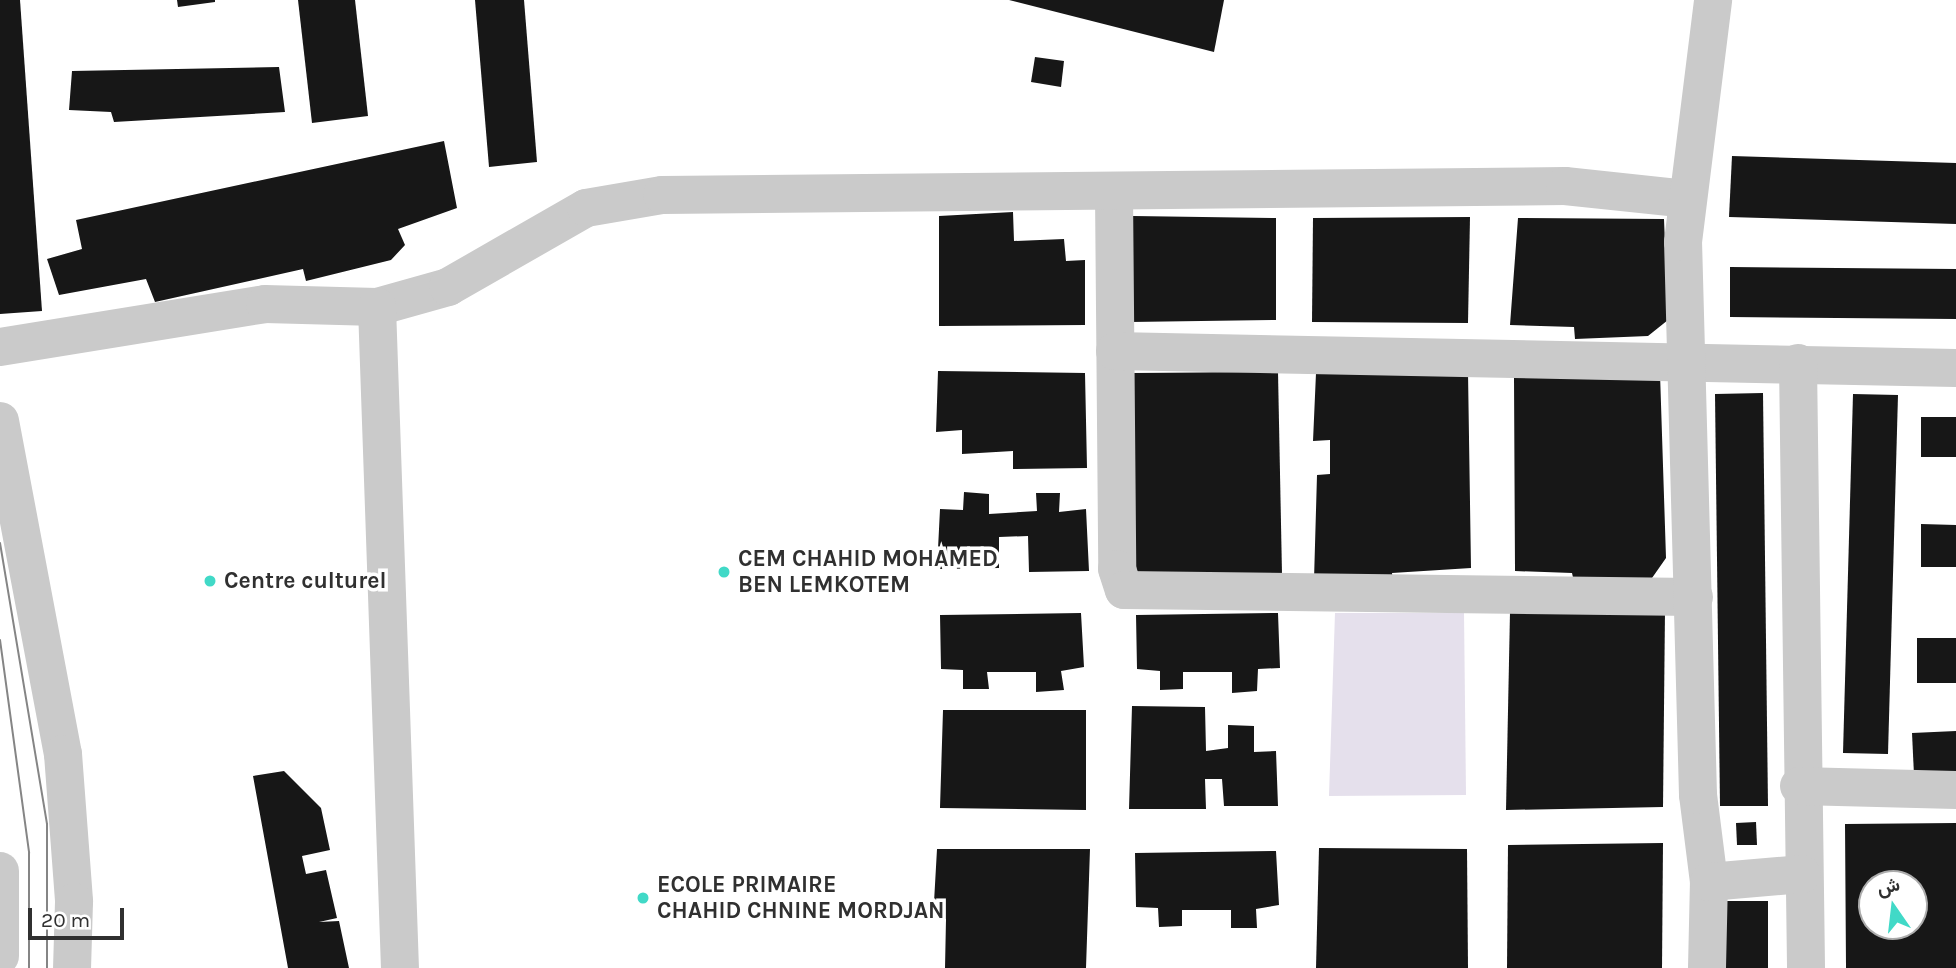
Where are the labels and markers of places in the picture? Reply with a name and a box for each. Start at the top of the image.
place label: CEM CHAHID MOHAMED BEN LEMKOTEM [738,545,998,599]
marker: CEM CHAHID MOHAMED BEN LEMKOTEM [716,564,732,580]
place label: Centre culturel [224,567,387,595]
marker: Centre culturel [202,573,218,589]
place label: ECOLE PRIMAIRE CHAHID CHNINE MORDJAN [657,871,945,925]
marker: ECOLE PRIMAIRE CHAHID CHNINE MORDJAN [635,890,651,906]

